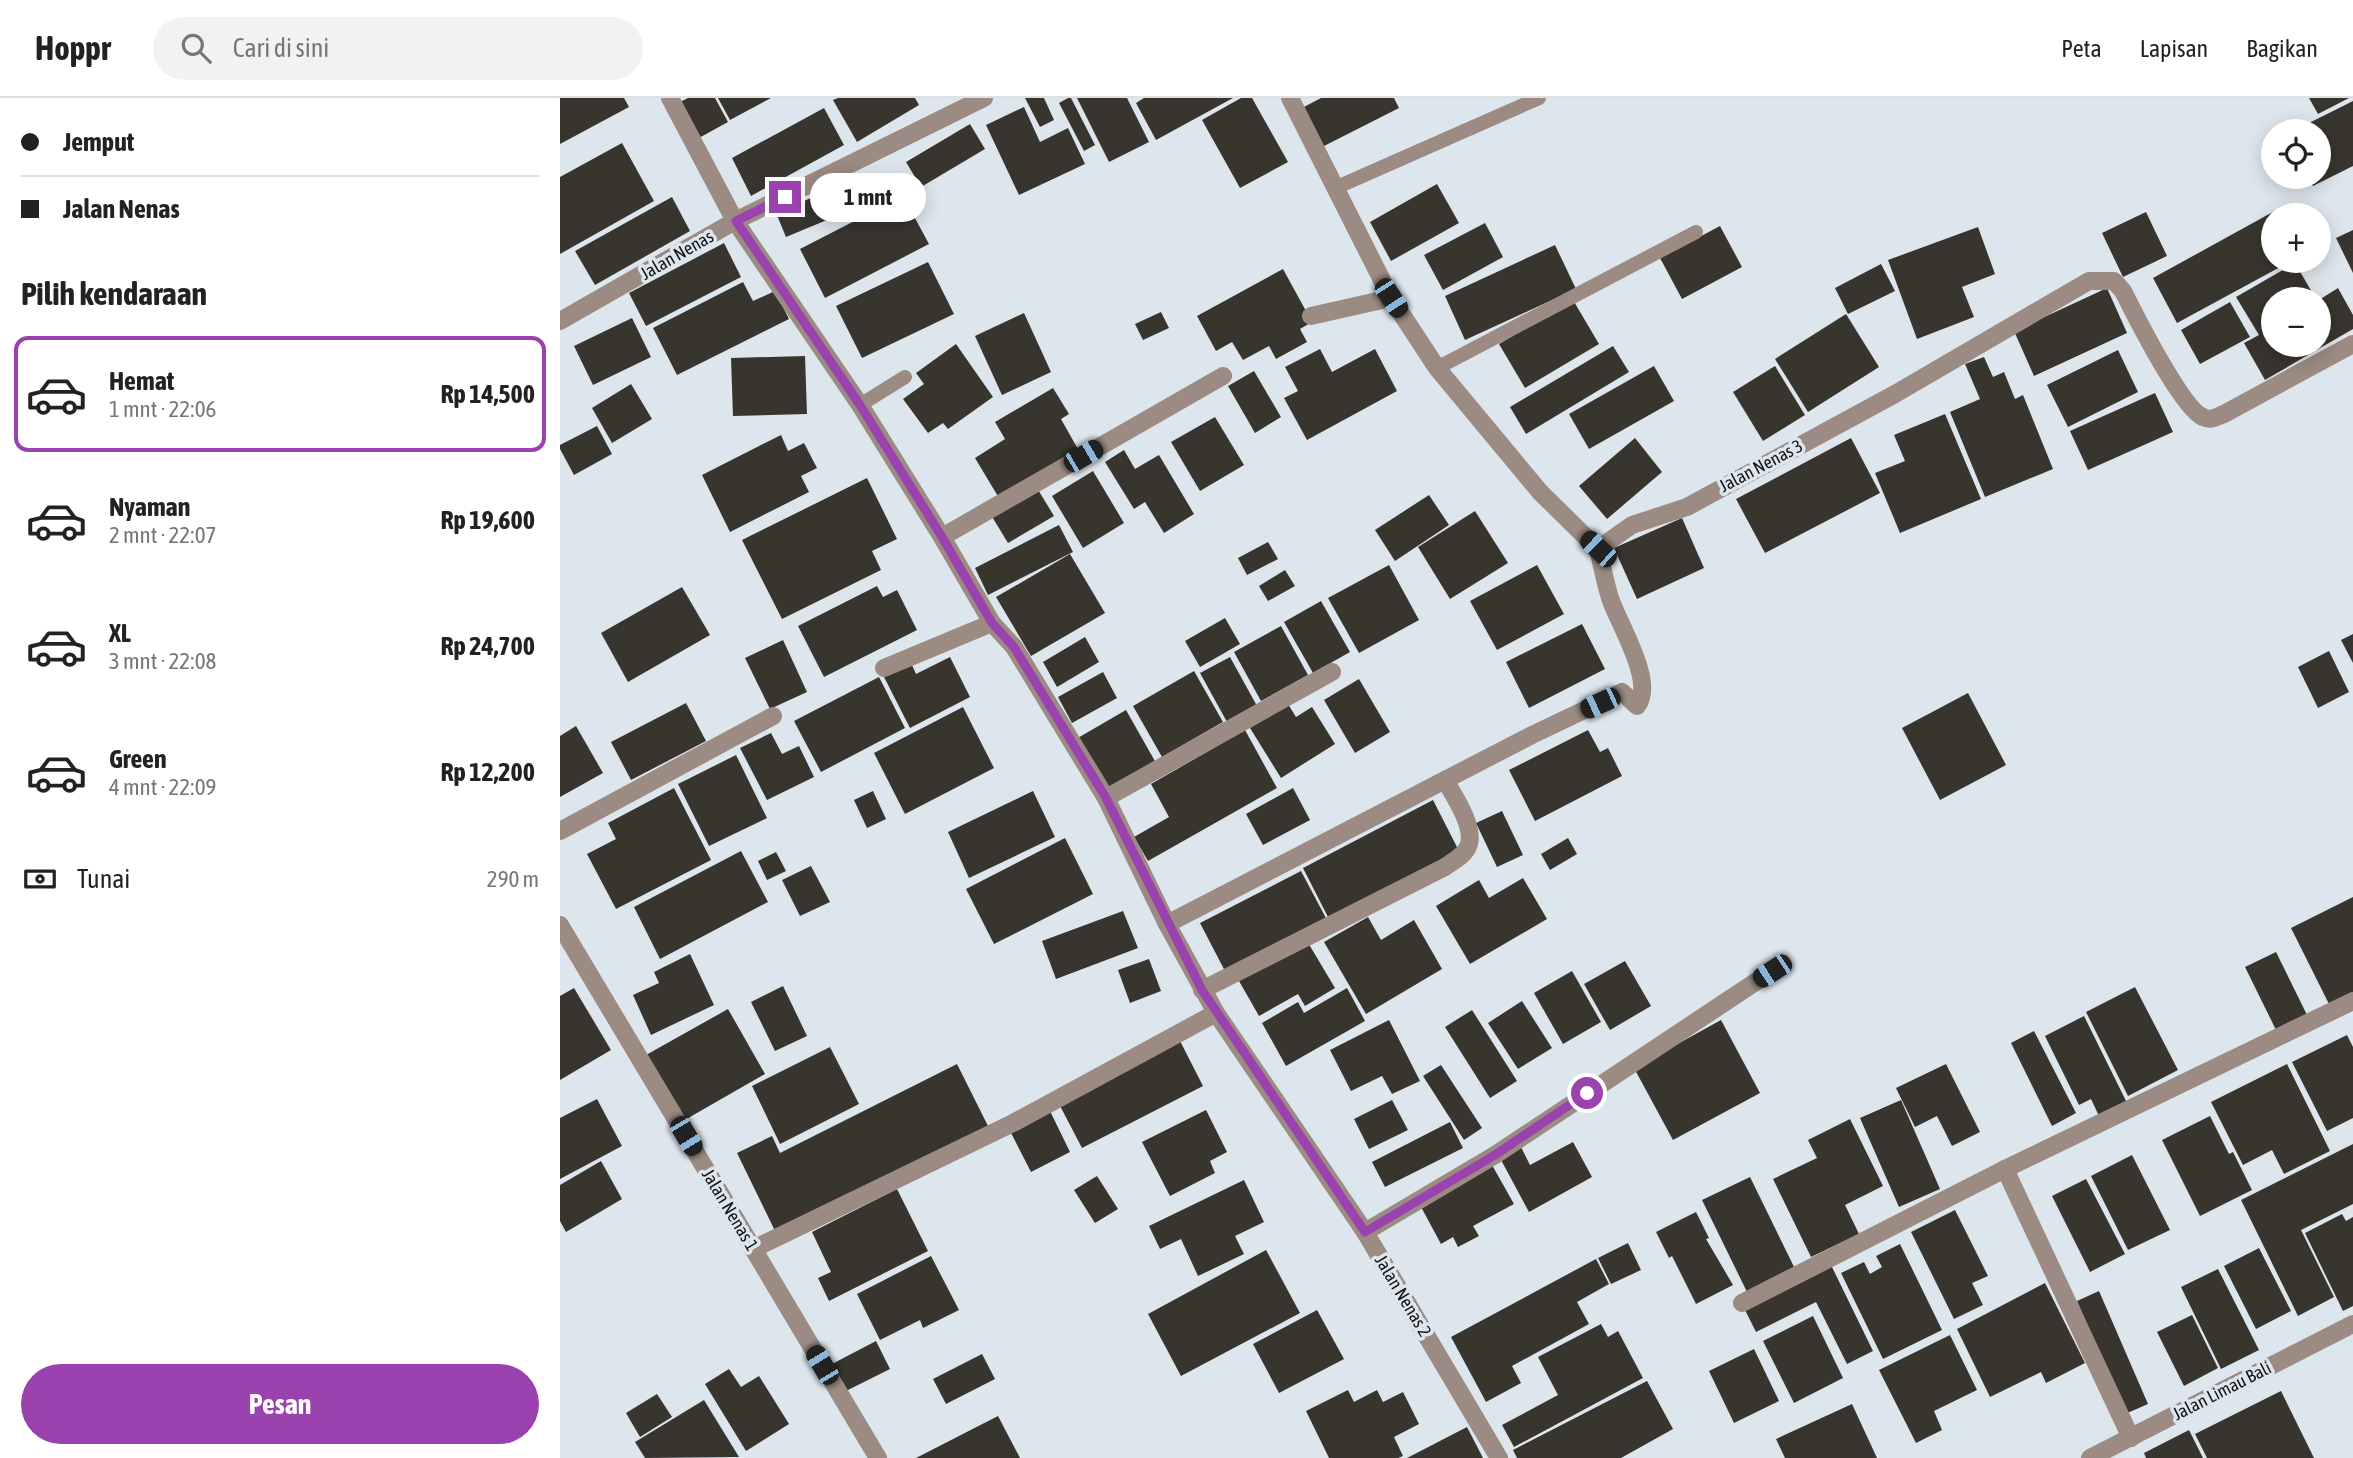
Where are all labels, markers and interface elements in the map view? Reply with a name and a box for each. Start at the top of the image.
search box [153,17,643,80]
text: Hoppr [35,29,111,67]
icon: search [177,29,215,67]
text: Cari di sini [233,33,329,63]
text: Peta [2061,35,2102,62]
text: Lapisan [2140,35,2208,62]
text: Bagikan [2246,35,2318,62]
map controls [2261,119,2331,357]
button: locate [2261,119,2331,189]
text: Jemput [63,127,134,157]
callout: 1 mnt [810,172,925,222]
route end [769,181,801,213]
text: 1 mnt [844,184,892,210]
text: Jalan Nenas [63,194,180,224]
button: + [2261,203,2331,273]
street label: Jalan Nenas [637,225,717,284]
text: Pilih kendaraan [21,275,207,312]
car [1371,275,1412,321]
button: − [2261,287,2331,357]
icon: car [25,363,88,426]
text: Hemat [109,366,174,396]
text: Rp 14,500 [440,379,535,409]
text: 1 mnt · 22:06 [109,396,216,422]
street label: Jalan Nenas 3 [1715,435,1806,496]
car [1060,436,1107,476]
icon: car [25,489,88,552]
text: Nyaman [109,492,190,522]
text: Rp 19,600 [440,505,535,535]
text: 2 mnt · 22:07 [109,522,216,548]
car [1576,527,1621,571]
icon: car [25,615,88,678]
text: XL [109,618,131,648]
text: Rp 24,700 [440,631,535,661]
text: 3 mnt · 22:08 [109,648,216,674]
car [1577,685,1624,721]
icon: car [25,741,88,804]
text: Green [109,744,167,774]
text: Rp 12,200 [440,757,535,787]
text: 4 mnt · 22:09 [109,774,216,800]
icon: cash [21,860,59,898]
text: Tunai [77,864,130,894]
text: 290 m [487,866,539,892]
car [1749,951,1796,991]
route start [1571,1077,1603,1109]
car [667,1113,706,1159]
street label: Jalan Nenas 1 [698,1165,763,1254]
street label: Jalan Nenas 2 [1371,1251,1436,1340]
car [803,1342,842,1388]
street label: Jalan Limau Bali [2169,1357,2275,1424]
button: Pesan [21,1364,539,1444]

